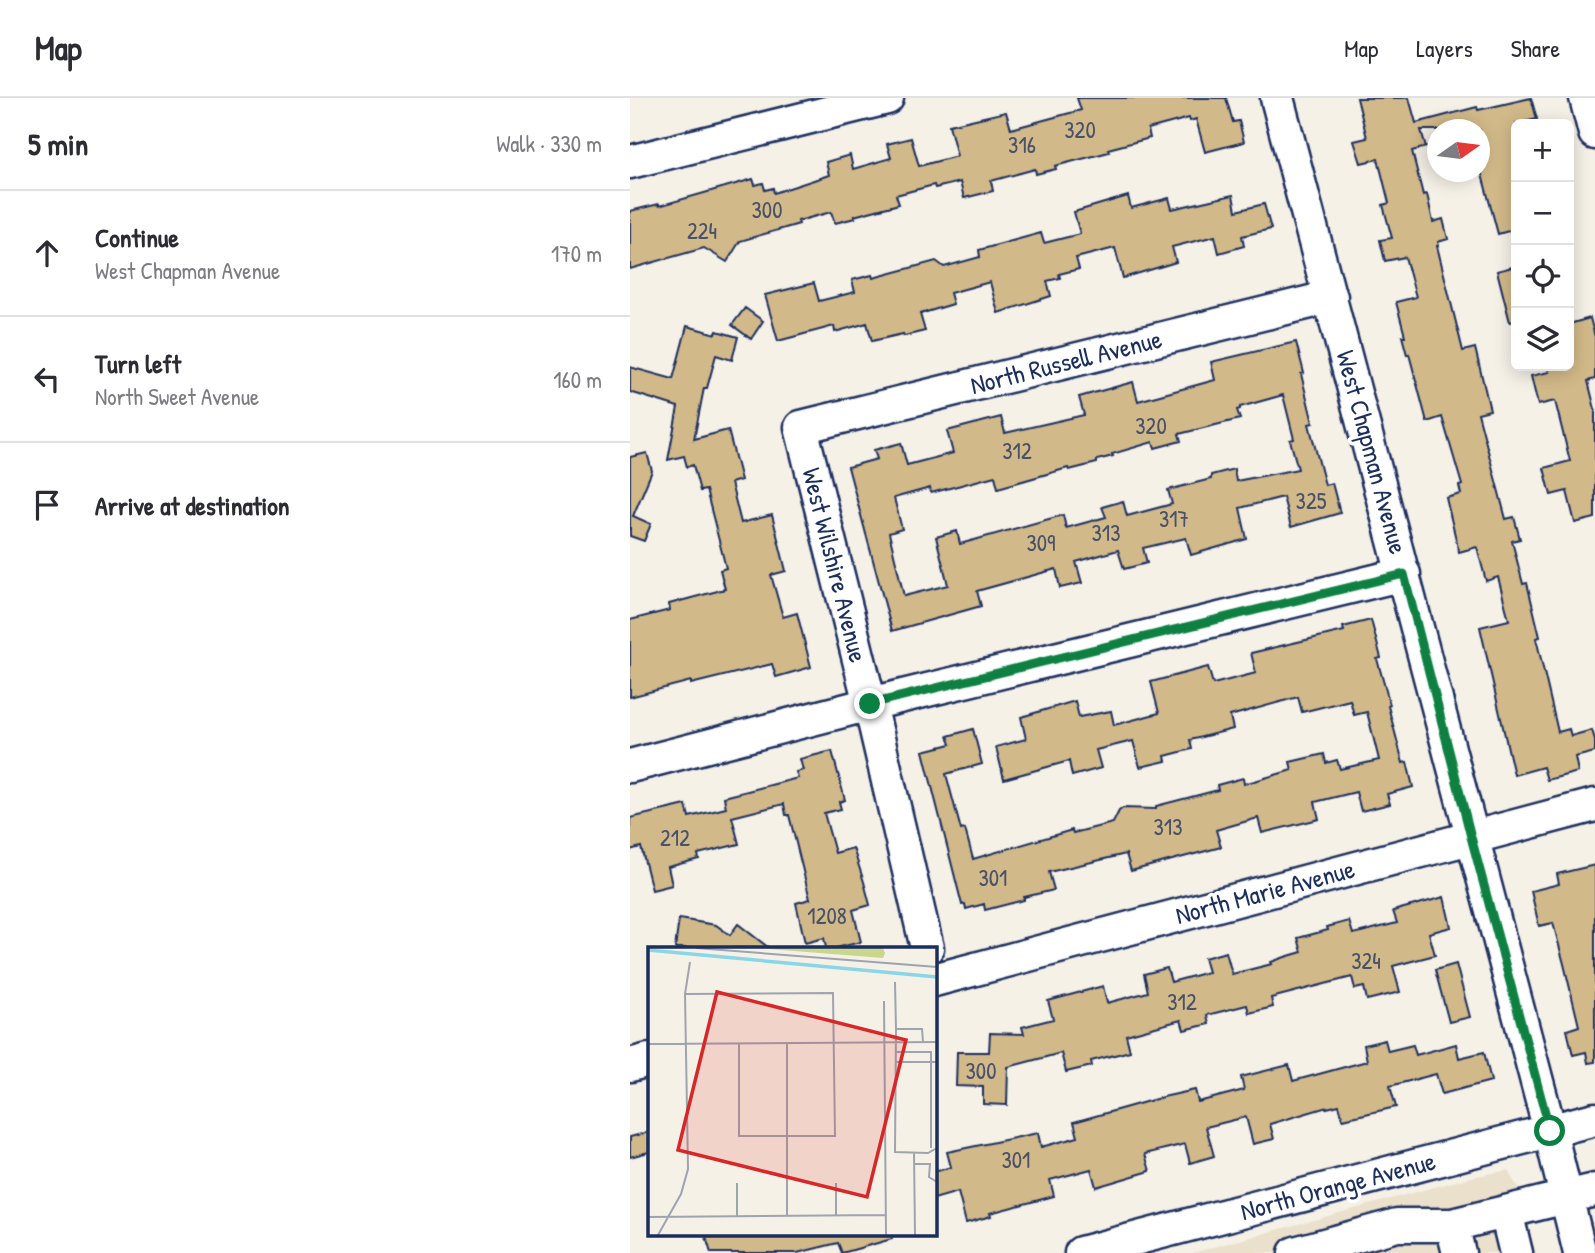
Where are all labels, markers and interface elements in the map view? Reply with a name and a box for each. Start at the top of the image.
text: Map [35,26,82,70]
text: Map [1344,32,1378,64]
text: Layers [1416,32,1473,64]
text: Share [1511,32,1560,64]
house number: 320 [1064,114,1096,145]
north arrow [1427,119,1490,182]
map controls [1511,119,1574,371]
button: + [1511,119,1574,182]
text: 5 min [28,124,88,164]
text: Walk · 330 m [496,128,602,159]
house number: 316 [1008,129,1036,160]
button: − [1511,182,1574,245]
house number: 300 [752,194,782,225]
house number: 224 [687,215,717,246]
text: Continue [95,220,179,255]
icon: ahead [28,234,66,272]
text: 170 m [551,238,602,269]
button: locate [1511,245,1574,308]
text: West Chapman Avenue [95,255,280,286]
button: layers [1511,308,1574,371]
street label: North Russell Avenue [967,321,1165,402]
text: Turn left [95,346,181,381]
street label: West Chapman Avenue [1328,346,1416,557]
icon: left [28,360,66,398]
text: 160 m [553,364,602,395]
text: North Sweet Avenue [95,381,259,412]
house number: 320 [1135,410,1167,441]
house number: 312 [1002,435,1032,466]
street label: West Wilshire Avenue [794,464,877,666]
house number: 325 [1296,485,1327,516]
icon: arrive [28,486,66,524]
text: Arrive at destination [95,488,290,523]
house number: 317 [1159,503,1189,534]
house number: 313 [1092,517,1120,548]
house number: 309 [1026,527,1056,558]
route end [854,688,885,719]
house number: 313 [1154,811,1182,842]
house number: 212 [660,822,690,853]
street label: North Marie Avenue [1172,851,1358,932]
house number: 301 [979,862,1007,893]
house number: 1208 [807,900,847,931]
house number: 324 [1351,945,1381,976]
inset map [648,947,936,1236]
house number: 312 [1167,986,1197,1017]
house number: 300 [966,1055,996,1086]
route start [1534,1115,1565,1146]
street label: North Orange Avenue [1237,1143,1439,1228]
house number: 301 [1002,1144,1030,1175]

